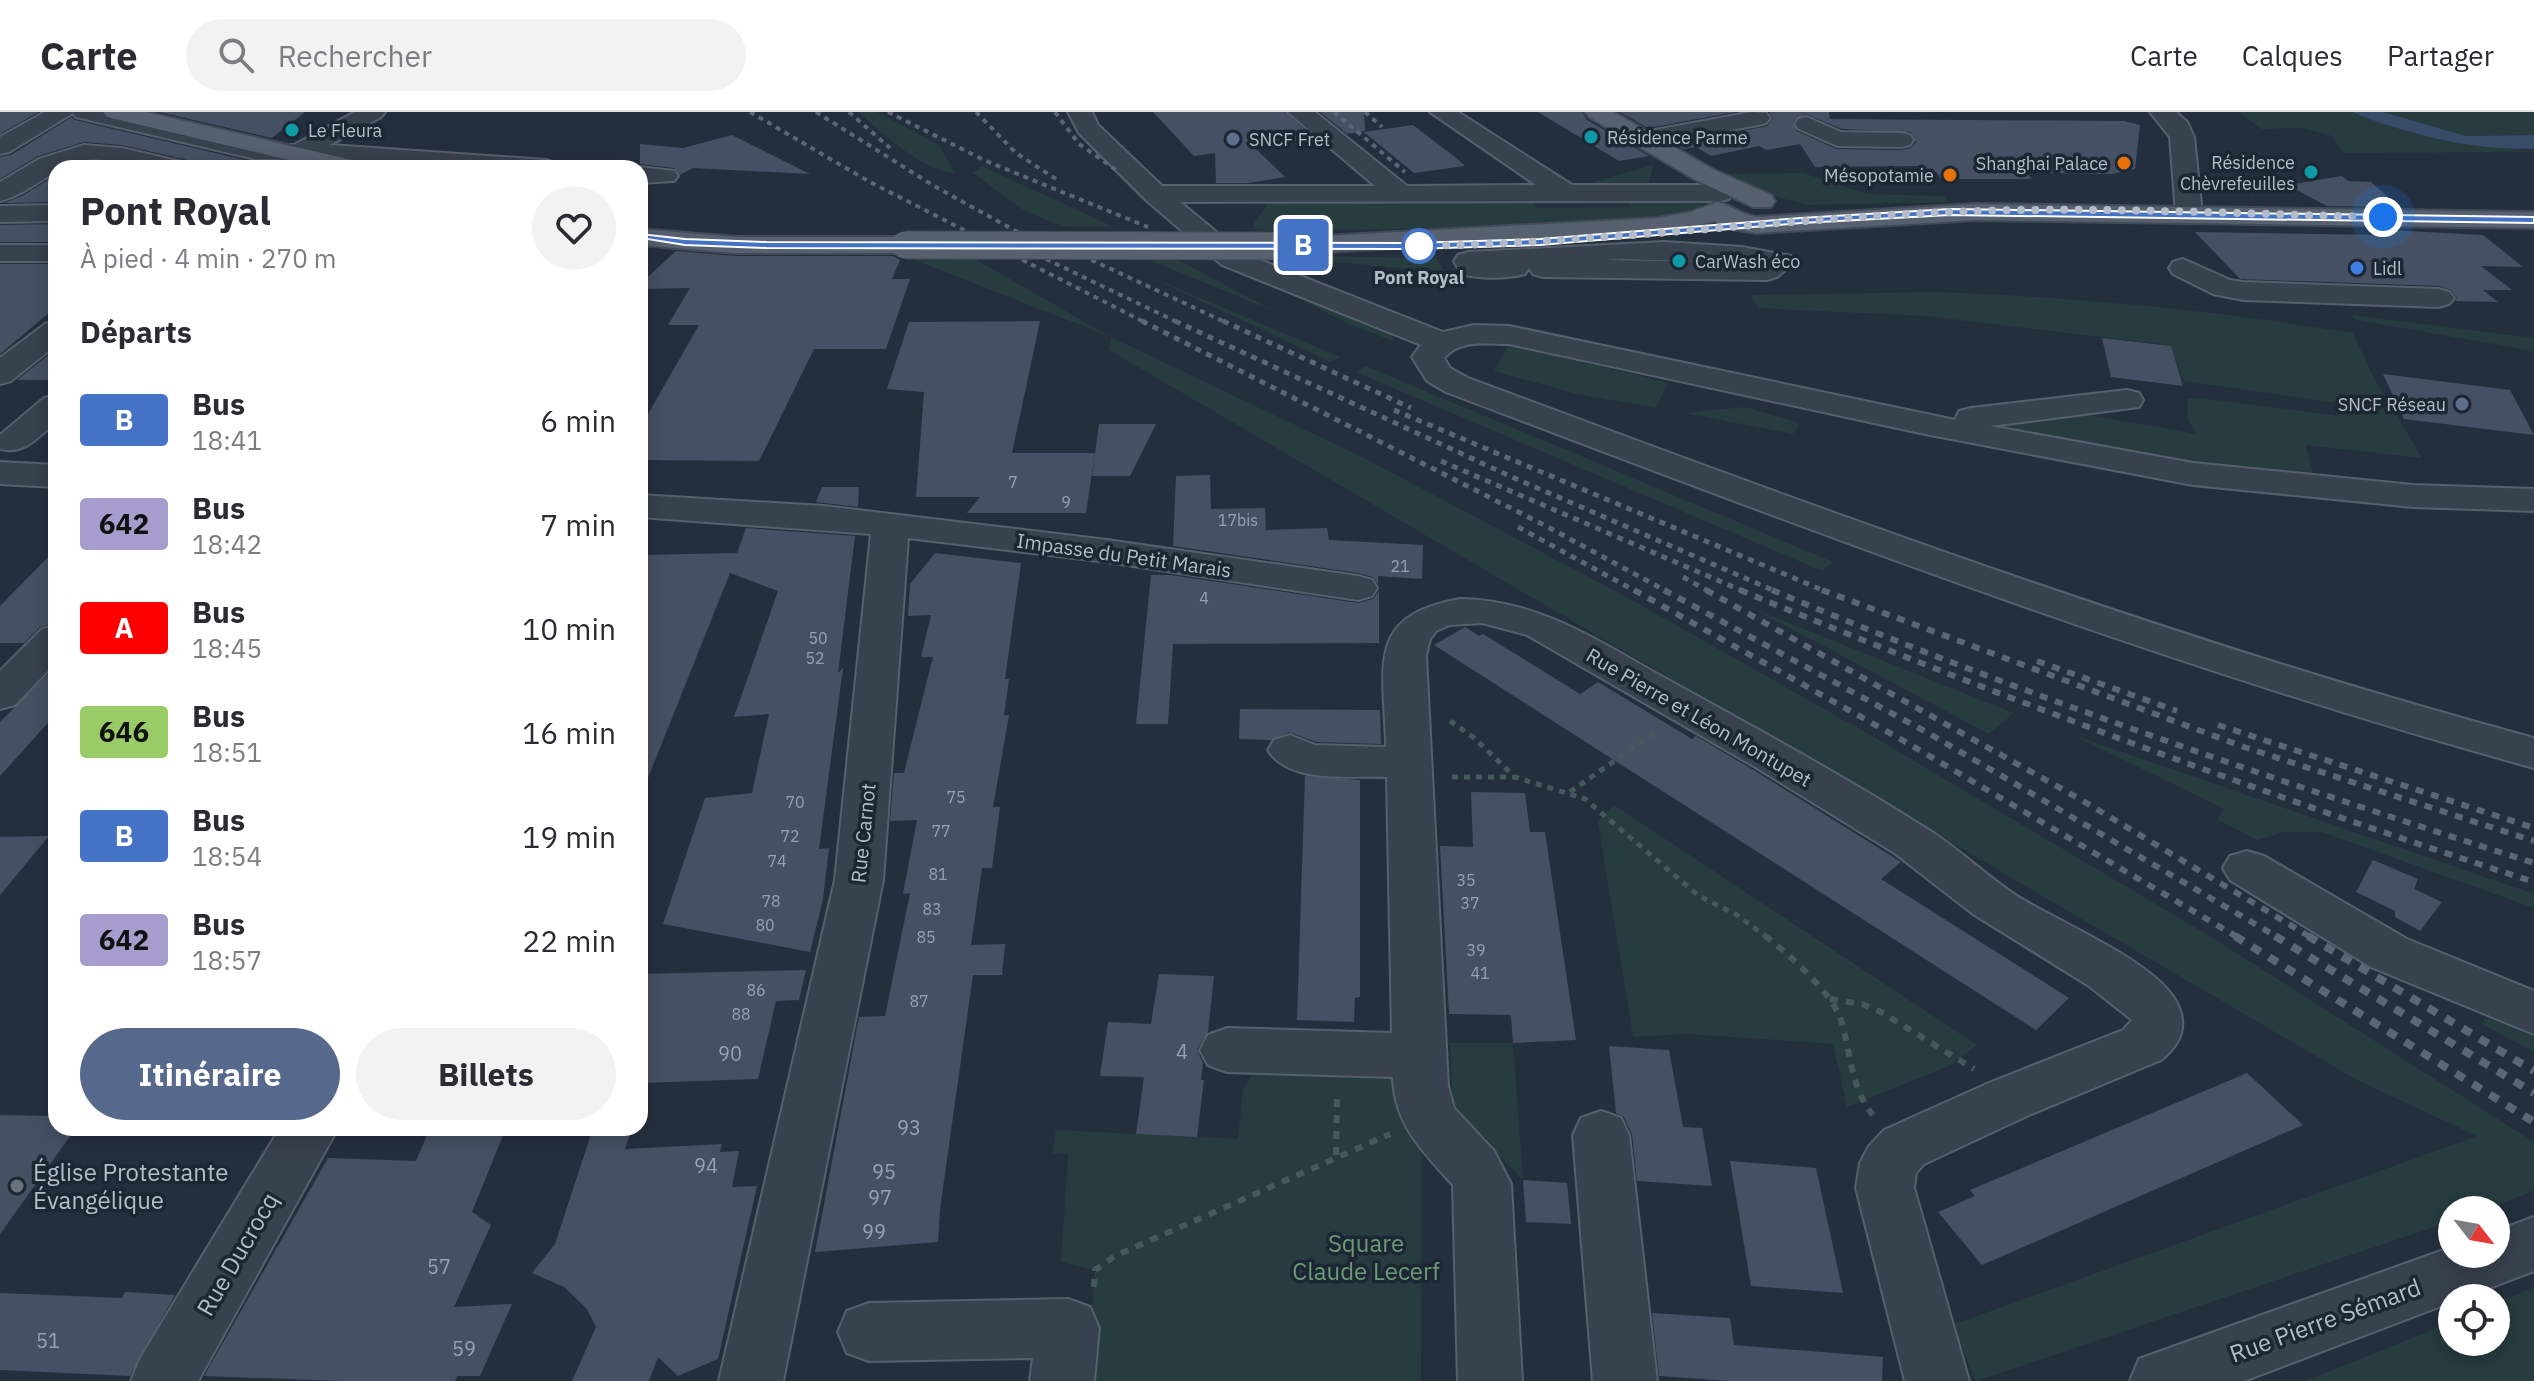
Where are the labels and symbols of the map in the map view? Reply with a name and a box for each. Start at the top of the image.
place label: Le Fleura [308,119,383,142]
marker: Le Fleura [283,121,301,139]
place label: Résidence Parme [1607,126,1748,149]
place label: SNCF Fret [1249,128,1330,151]
marker: Résidence Parme [1582,128,1600,146]
marker: SNCF Fret [1224,130,1242,148]
place label: Résidence Chèvrefeuilles [2180,151,2295,195]
place label: Shanghai Palace [1976,152,2108,175]
marker: Shanghai Palace [2115,154,2133,172]
marker: Résidence Chèvrefeuilles [2302,163,2320,181]
place label: Mésopotamie [1824,164,1934,187]
marker: Mésopotamie [1941,166,1959,184]
your location [2363,197,2403,237]
line badge: B [1277,219,1329,271]
marker: Pont Royal [1402,229,1436,263]
place label: CarWash éco [1695,250,1800,273]
marker: CarWash éco [1670,252,1688,270]
place label: Lidl [2373,257,2402,280]
marker: Lidl [2348,259,2366,277]
place label: Pont Royal [1374,266,1465,289]
place label: SNCF Réseau [2338,393,2446,416]
marker: SNCF Réseau [2453,395,2471,413]
house number: 7 [1008,472,1018,492]
house number: 9 [1061,492,1071,512]
house number: 17bis [1218,510,1258,530]
street label: Impasse du Petit Marais [1015,527,1233,583]
house number: 21 [1390,556,1410,576]
house number: 4 [1199,588,1209,608]
house number: 50 [808,628,828,648]
street label: Rue Pierre et Léon Montupet [1581,641,1817,793]
house number: 52 [805,648,825,668]
street label: Rue Carnot [844,782,882,884]
house number: 75 [946,787,966,807]
house number: 70 [785,792,805,812]
house number: 77 [931,821,951,841]
house number: 72 [780,826,800,846]
house number: 74 [767,851,787,871]
house number: 81 [928,864,948,884]
house number: 35 [1456,870,1476,890]
house number: 78 [761,891,781,911]
house number: 37 [1460,893,1480,913]
house number: 83 [922,899,942,919]
house number: 80 [755,915,775,935]
house number: 85 [916,927,936,947]
house number: 39 [1466,940,1486,960]
house number: 41 [1470,963,1490,983]
house number: 86 [746,980,766,1000]
house number: 87 [909,991,929,1011]
house number: 88 [731,1004,751,1024]
house number: 4 [1176,1038,1188,1065]
house number: 90 [718,1040,742,1067]
house number: 93 [897,1114,921,1141]
house number: 94 [694,1152,718,1179]
place label: Église Protestante Évangélique [33,1156,228,1216]
house number: 95 [872,1158,896,1185]
marker: Église Protestante Évangélique [8,1177,26,1195]
house number: 97 [868,1184,892,1211]
street label: Rue Ducrocq [189,1186,285,1322]
north arrow [2438,1196,2510,1268]
house number: 99 [862,1218,886,1245]
park label: Square Claude Lecerf [1292,1227,1440,1287]
house number: 57 [427,1253,451,1280]
street label: Rue Pierre Sémard [2225,1271,2425,1369]
house number: 51 [36,1327,60,1354]
house number: 59 [452,1335,476,1362]

